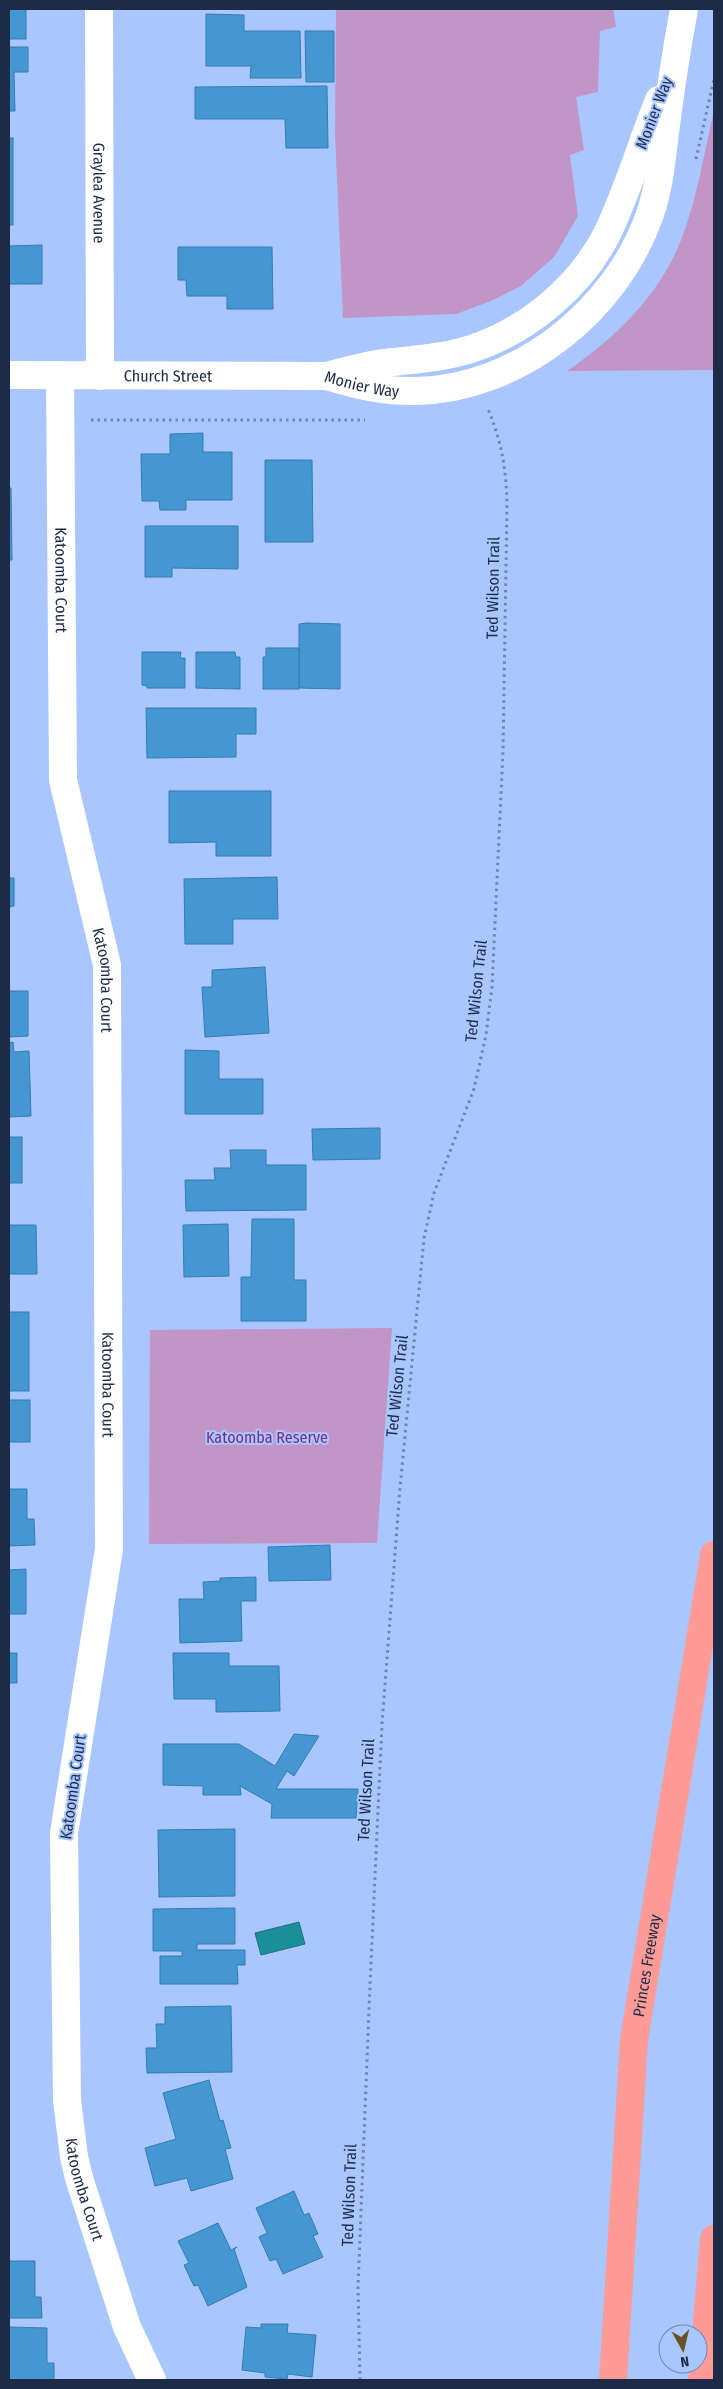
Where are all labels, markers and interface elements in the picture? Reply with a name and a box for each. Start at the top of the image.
street label: Monier Way [632,73,677,152]
street label: Graylea Avenue [90,143,109,243]
street label: Church Street [124,366,213,385]
street label: Monier Way [323,366,401,400]
street label: Katoomba Court [52,527,71,634]
street label: Ted Wilson Trail [483,537,503,639]
street label: Katoomba Court [89,926,117,1034]
street label: Ted Wilson Trail [461,939,491,1043]
street label: Katoomba Court [99,1332,118,1439]
street label: Ted Wilson Trail [382,1334,412,1438]
park label: Katoomba Reserve [206,1428,328,1447]
street label: Katoomba Court [56,1733,90,1841]
street label: Ted Wilson Trail [354,1738,378,1842]
street label: Princes Freeway [628,1912,664,2018]
street label: Katoomba Court [62,2137,108,2244]
street label: Ted Wilson Trail [338,2143,360,2247]
north arrow [658,2324,708,2374]
text: N [679,2352,690,2370]

